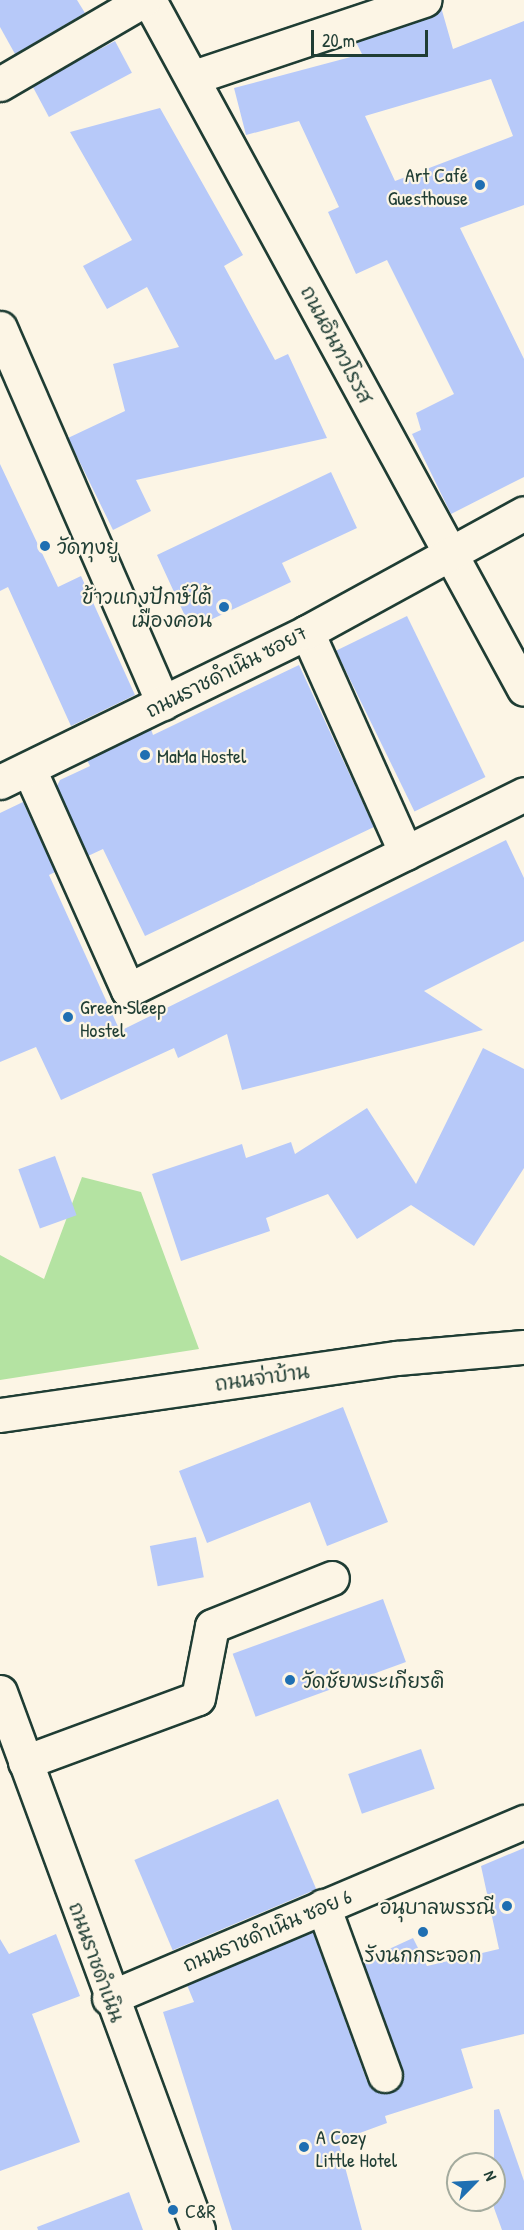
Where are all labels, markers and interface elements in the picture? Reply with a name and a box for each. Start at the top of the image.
scale bar [314,18,431,56]
text: 20 m [322,28,355,53]
place label: Art Café Guesthouse [388,162,468,209]
marker: Art Café Guesthouse [473,178,487,192]
street label: ถนนอินทวโรรส [296,281,378,407]
place label: วัดทุงยู [57,534,119,558]
marker: วัดทุงยู [38,539,52,553]
place label: ข้าวแกงปักษ์ใต้ เมืองคอน [82,584,212,631]
marker: ข้าวแกงปักษ์ใต้ เมืองคอน [217,600,231,614]
street label: ถนนราชดำเนิน ซอย7 [141,620,311,722]
place label: MaMa Hostel [157,743,246,767]
marker: MaMa Hostel [138,748,152,762]
place label: Green Sleep Hostel [80,994,166,1041]
marker: Green Sleep Hostel [61,1010,75,1024]
street label: ถนนจ่าบ้าน [213,1358,311,1396]
place label: วัดชัยพระเกียรติ [302,1668,444,1692]
marker: วัดชัยพระเกียรติ [283,1673,297,1687]
street label: ถนนราชดำเนิน ซอย 6 [179,1884,355,1976]
place label: อนุบาลพรรณี [380,1894,495,1918]
street label: ถนนราชดำเนิน [64,1899,130,2025]
marker: อนุบาลพรรณี [500,1899,514,1913]
marker: รังนกกระจอก [416,1925,430,1939]
place label: รังนกกระจอก [364,1942,482,1966]
place label: A Cozy Little Hotel [316,2124,397,2171]
marker: A Cozy Little Hotel [297,2140,311,2154]
north arrow [446,2152,506,2212]
text: N [479,2167,502,2184]
place label: C&R [185,2198,216,2222]
marker: C&R [166,2203,180,2217]

